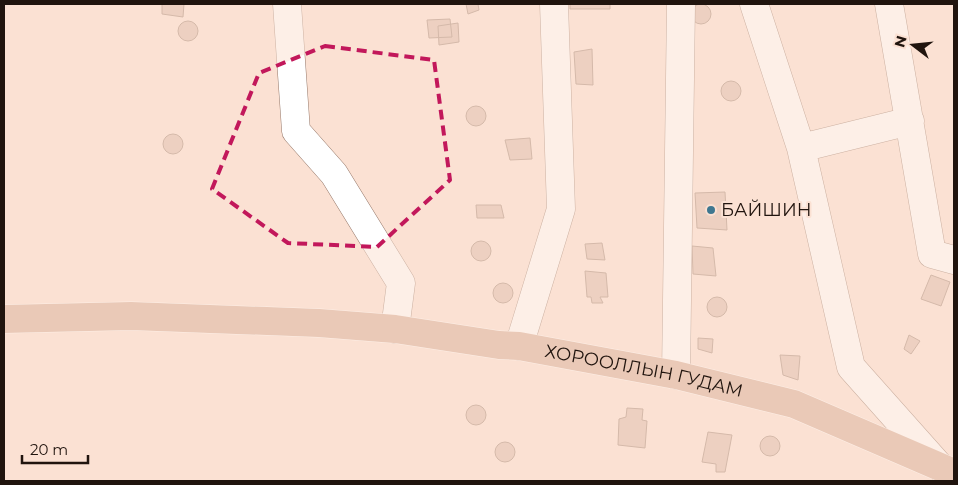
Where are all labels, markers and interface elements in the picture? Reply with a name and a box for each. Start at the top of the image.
north arrow [888,20,938,70]
text: N [890,33,911,49]
place label: БАЙШИН [721,199,812,221]
marker: БАЙШИН [705,204,717,216]
street label: ХОРООЛЛЫН ГУДАМ [543,340,745,402]
scale bar [22,432,89,464]
text: 20 m [30,440,68,459]

